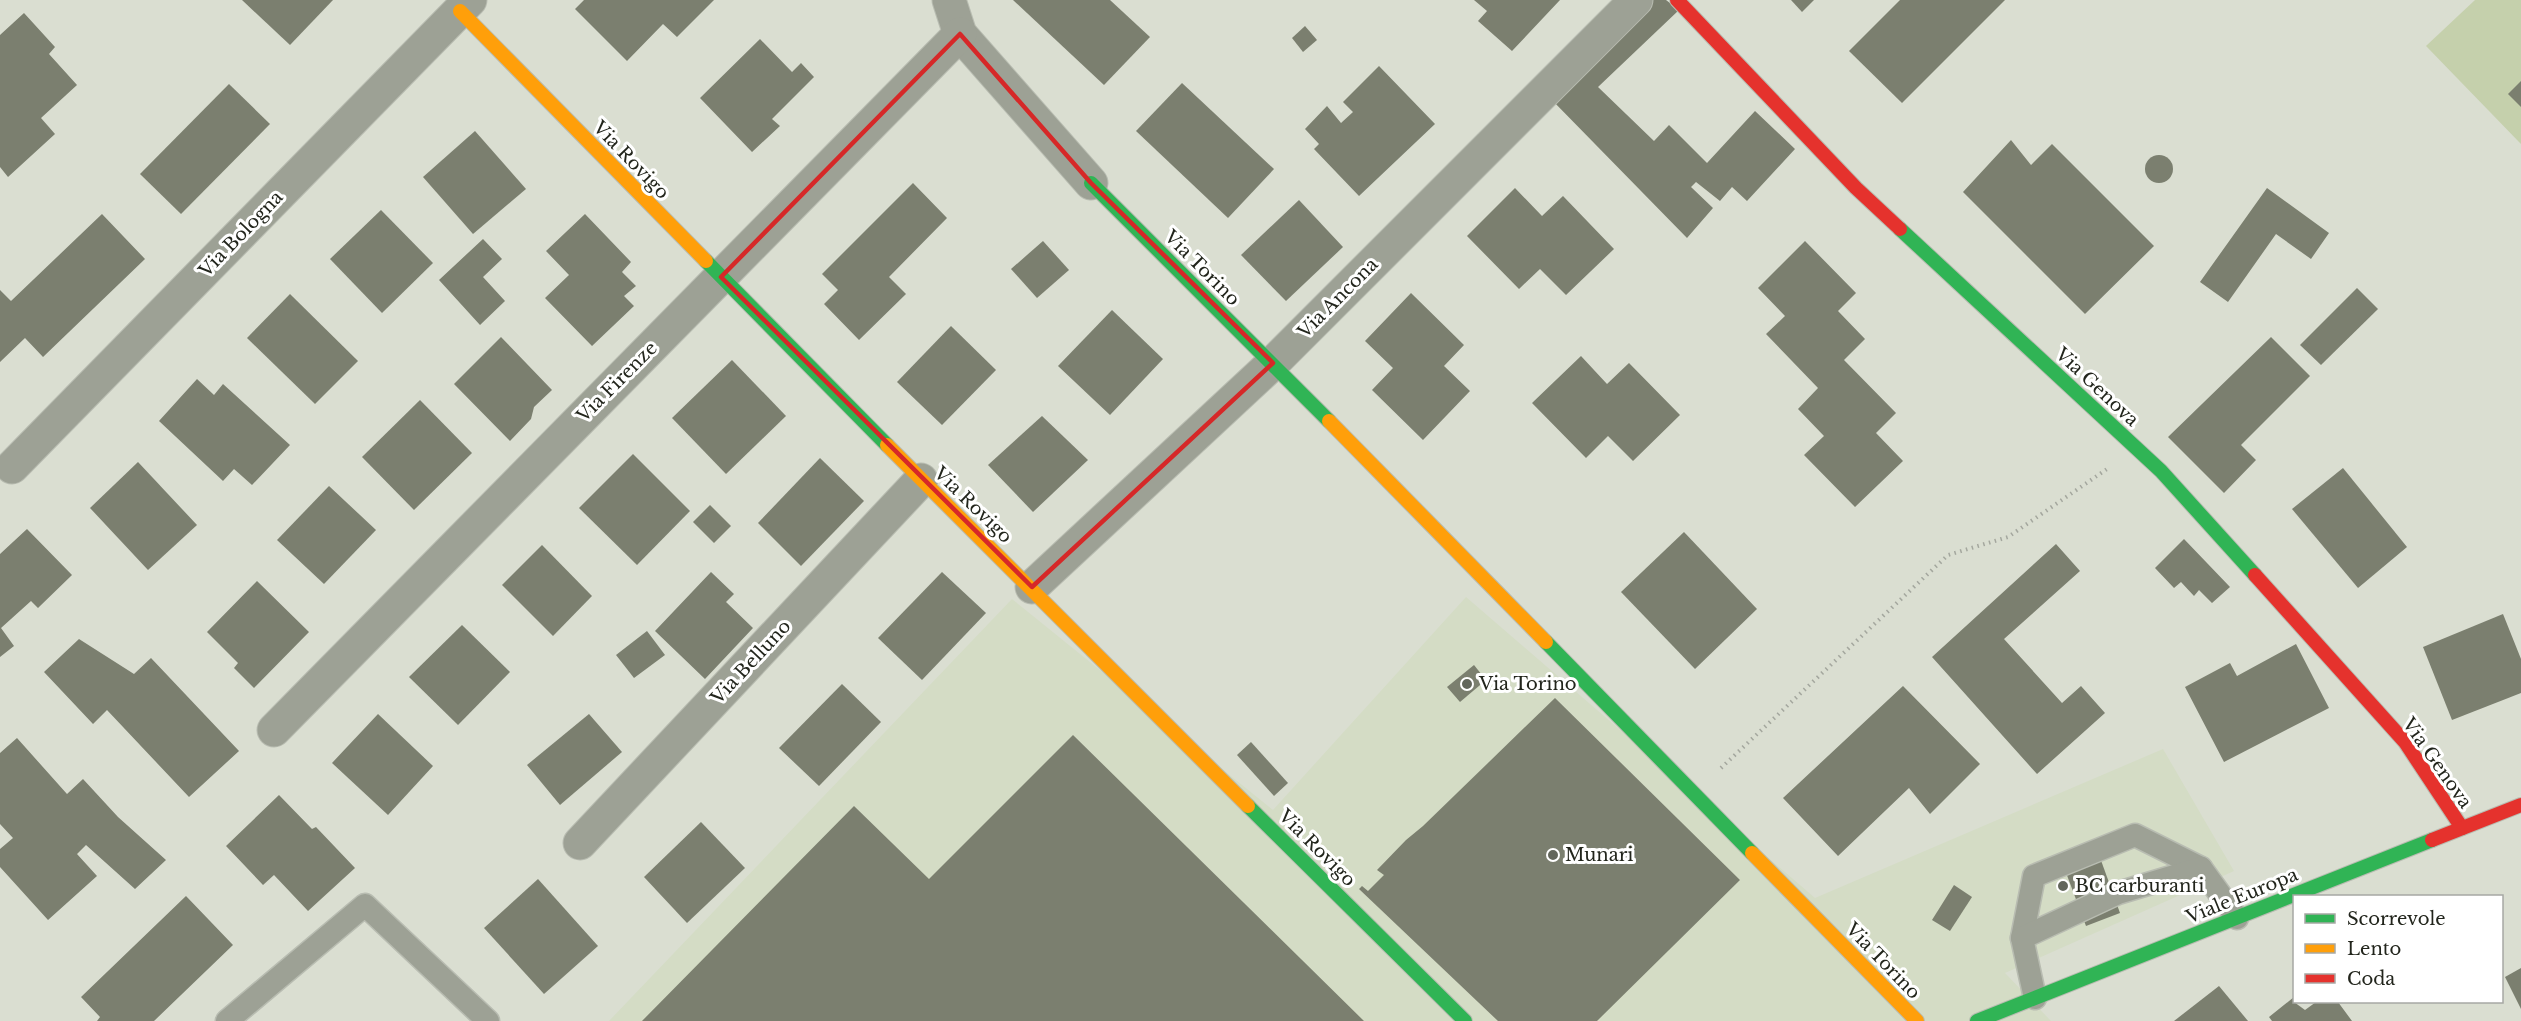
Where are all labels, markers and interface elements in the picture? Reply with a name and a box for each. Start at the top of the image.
street label: Via Rovigo [588,116,674,204]
street label: Via Bologna [194,186,288,282]
street label: Via Torino [1159,225,1244,310]
street label: Via Ancona [1293,253,1383,343]
street label: Via Firenze [572,337,662,427]
street label: Via Genova [2050,342,2143,431]
street label: Via Rovigo [929,462,1017,548]
street label: Via Belluno [706,615,796,709]
place label: Via Torino [1478,673,1577,695]
marker: Via Torino [1460,677,1474,691]
street label: Via Genova [2397,713,2476,813]
street label: Via Rovigo [1273,804,1360,891]
place label: Munari [1565,844,1633,866]
marker: Munari [1546,848,1560,862]
street label: Viale Europa [2182,864,2301,929]
place label: BC carburanti [2075,875,2204,897]
marker: BC carburanti [2056,879,2070,893]
legend [2293,895,2503,1003]
text: Scorrevole [2347,908,2446,930]
street label: Via Torino [1840,918,1925,1004]
text: Lento [2347,938,2401,960]
text: Coda [2347,968,2395,990]

